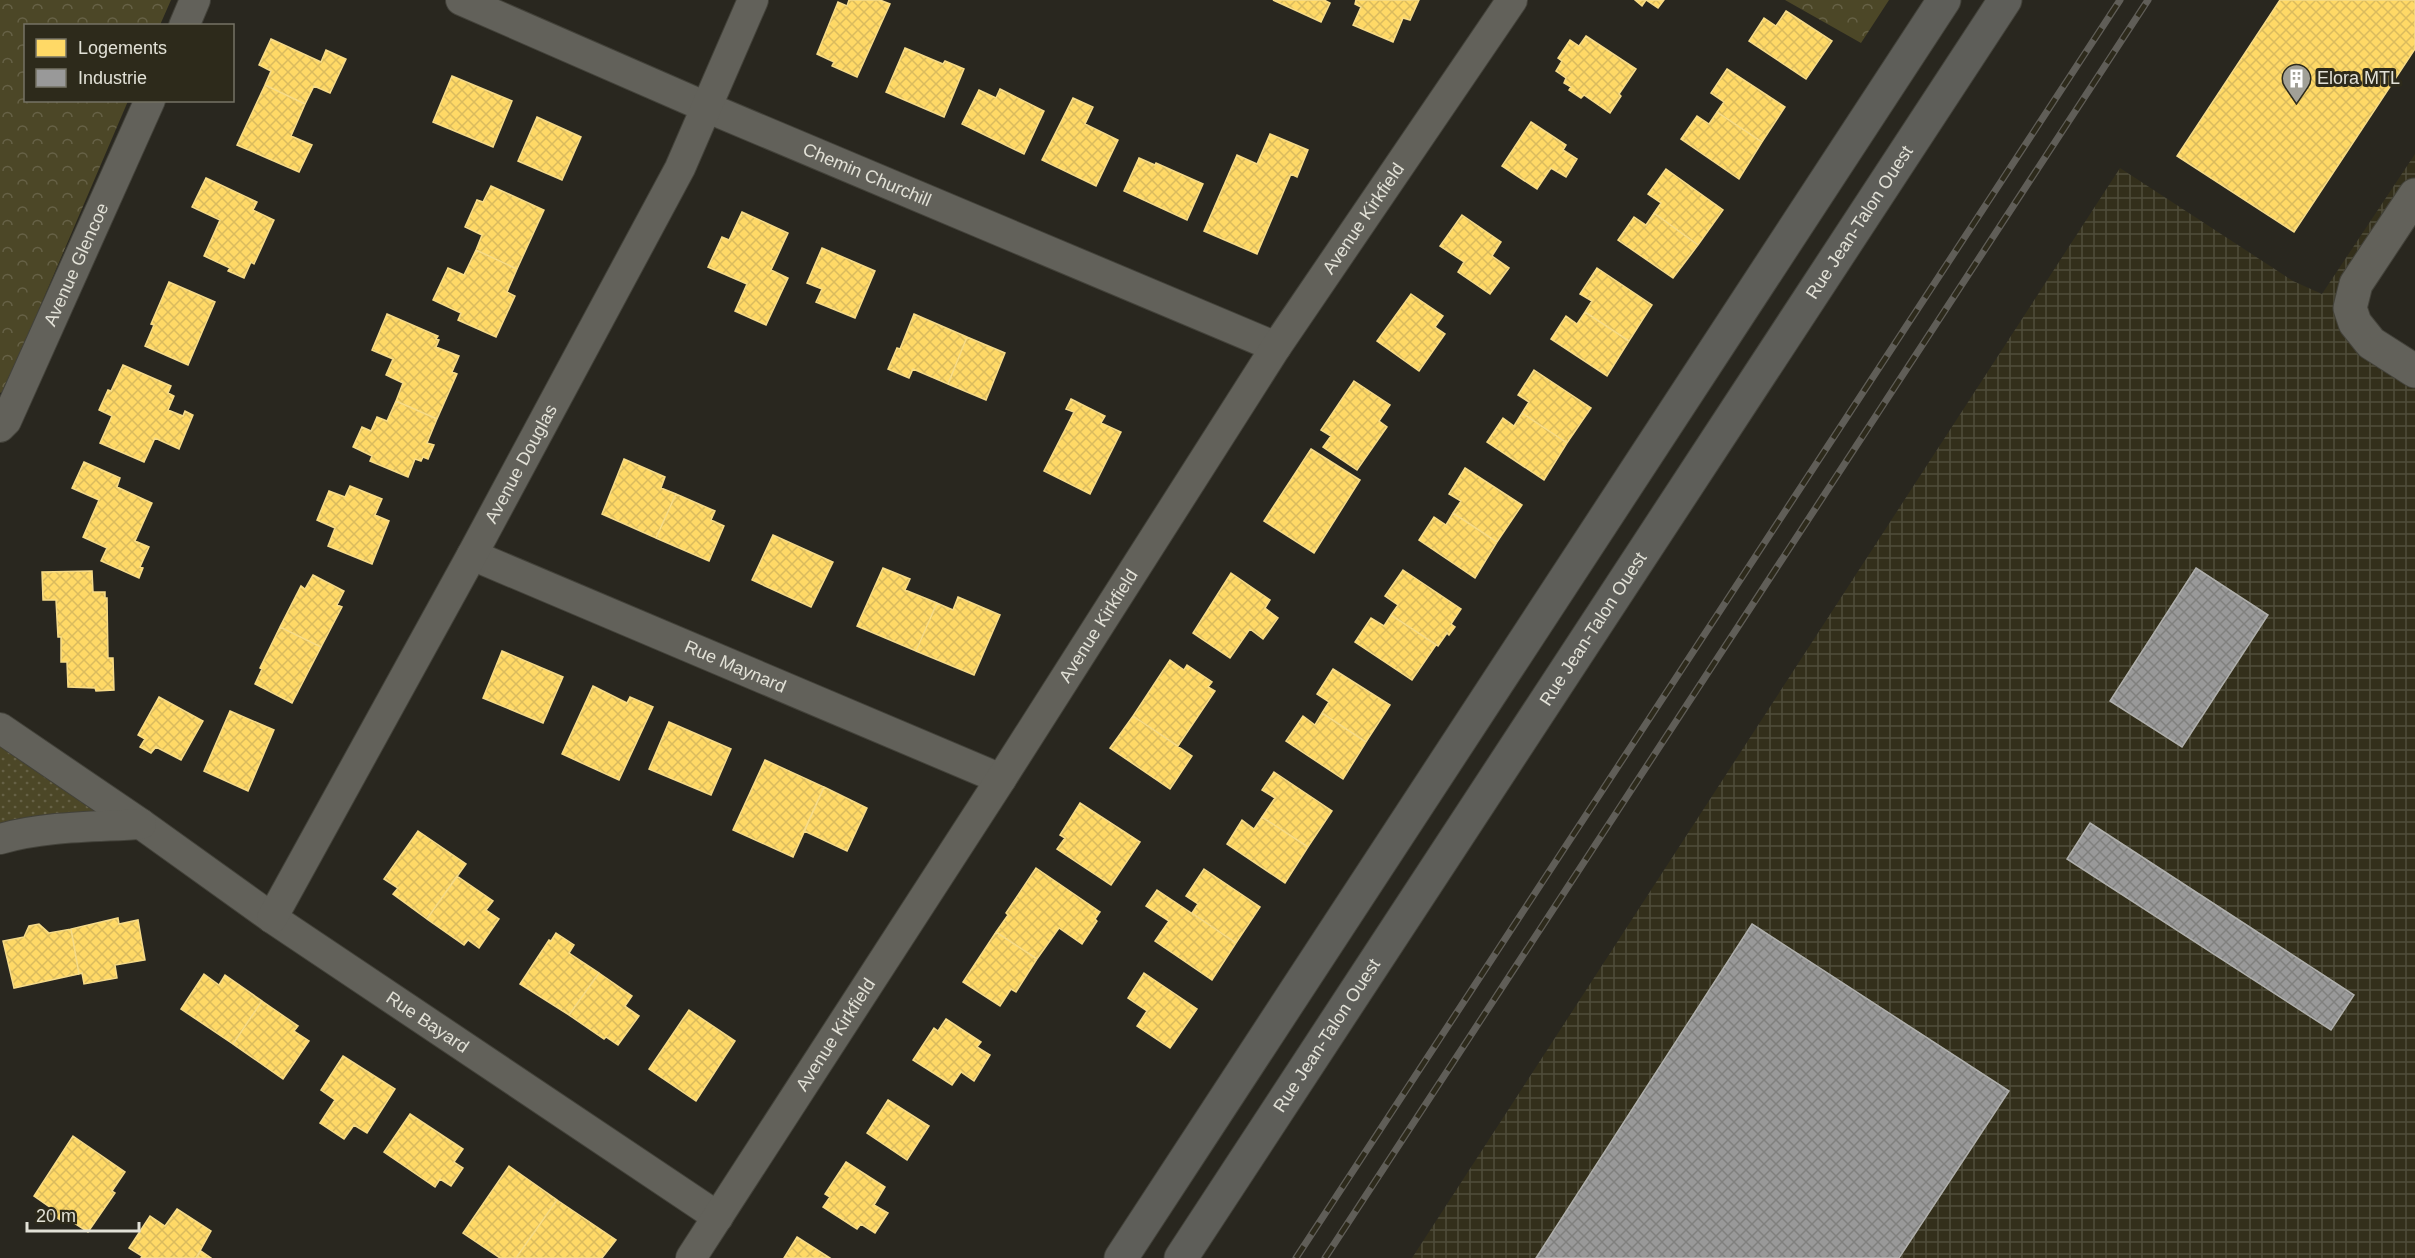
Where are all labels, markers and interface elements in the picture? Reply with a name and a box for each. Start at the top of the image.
legend [24,24,234,102]
text: Logements [78,38,167,58]
building icon: Elora MTL [2280,62,2312,104]
text: Industrie [78,68,147,88]
place label: Elora MTL [2317,68,2400,88]
street label: Chemin Churchill [800,139,934,211]
street label: Rue Jean-Talon Ouest [1802,142,1917,303]
street label: Avenue Kirkfield [1319,159,1408,278]
street label: Avenue Glencoe [40,200,113,329]
street label: Avenue Douglas [481,401,561,527]
street label: Rue Jean-Talon Ouest [1536,548,1651,709]
street label: Avenue Kirkfield [1055,566,1142,686]
street label: Rue Maynard [682,636,789,697]
street label: Rue Jean-Talon Ouest [1269,955,1384,1116]
street label: Avenue Kirkfield [792,975,879,1095]
street label: Rue Bayard [382,987,473,1057]
scale bar [27,1195,140,1233]
text: 20 m [36,1206,76,1226]

